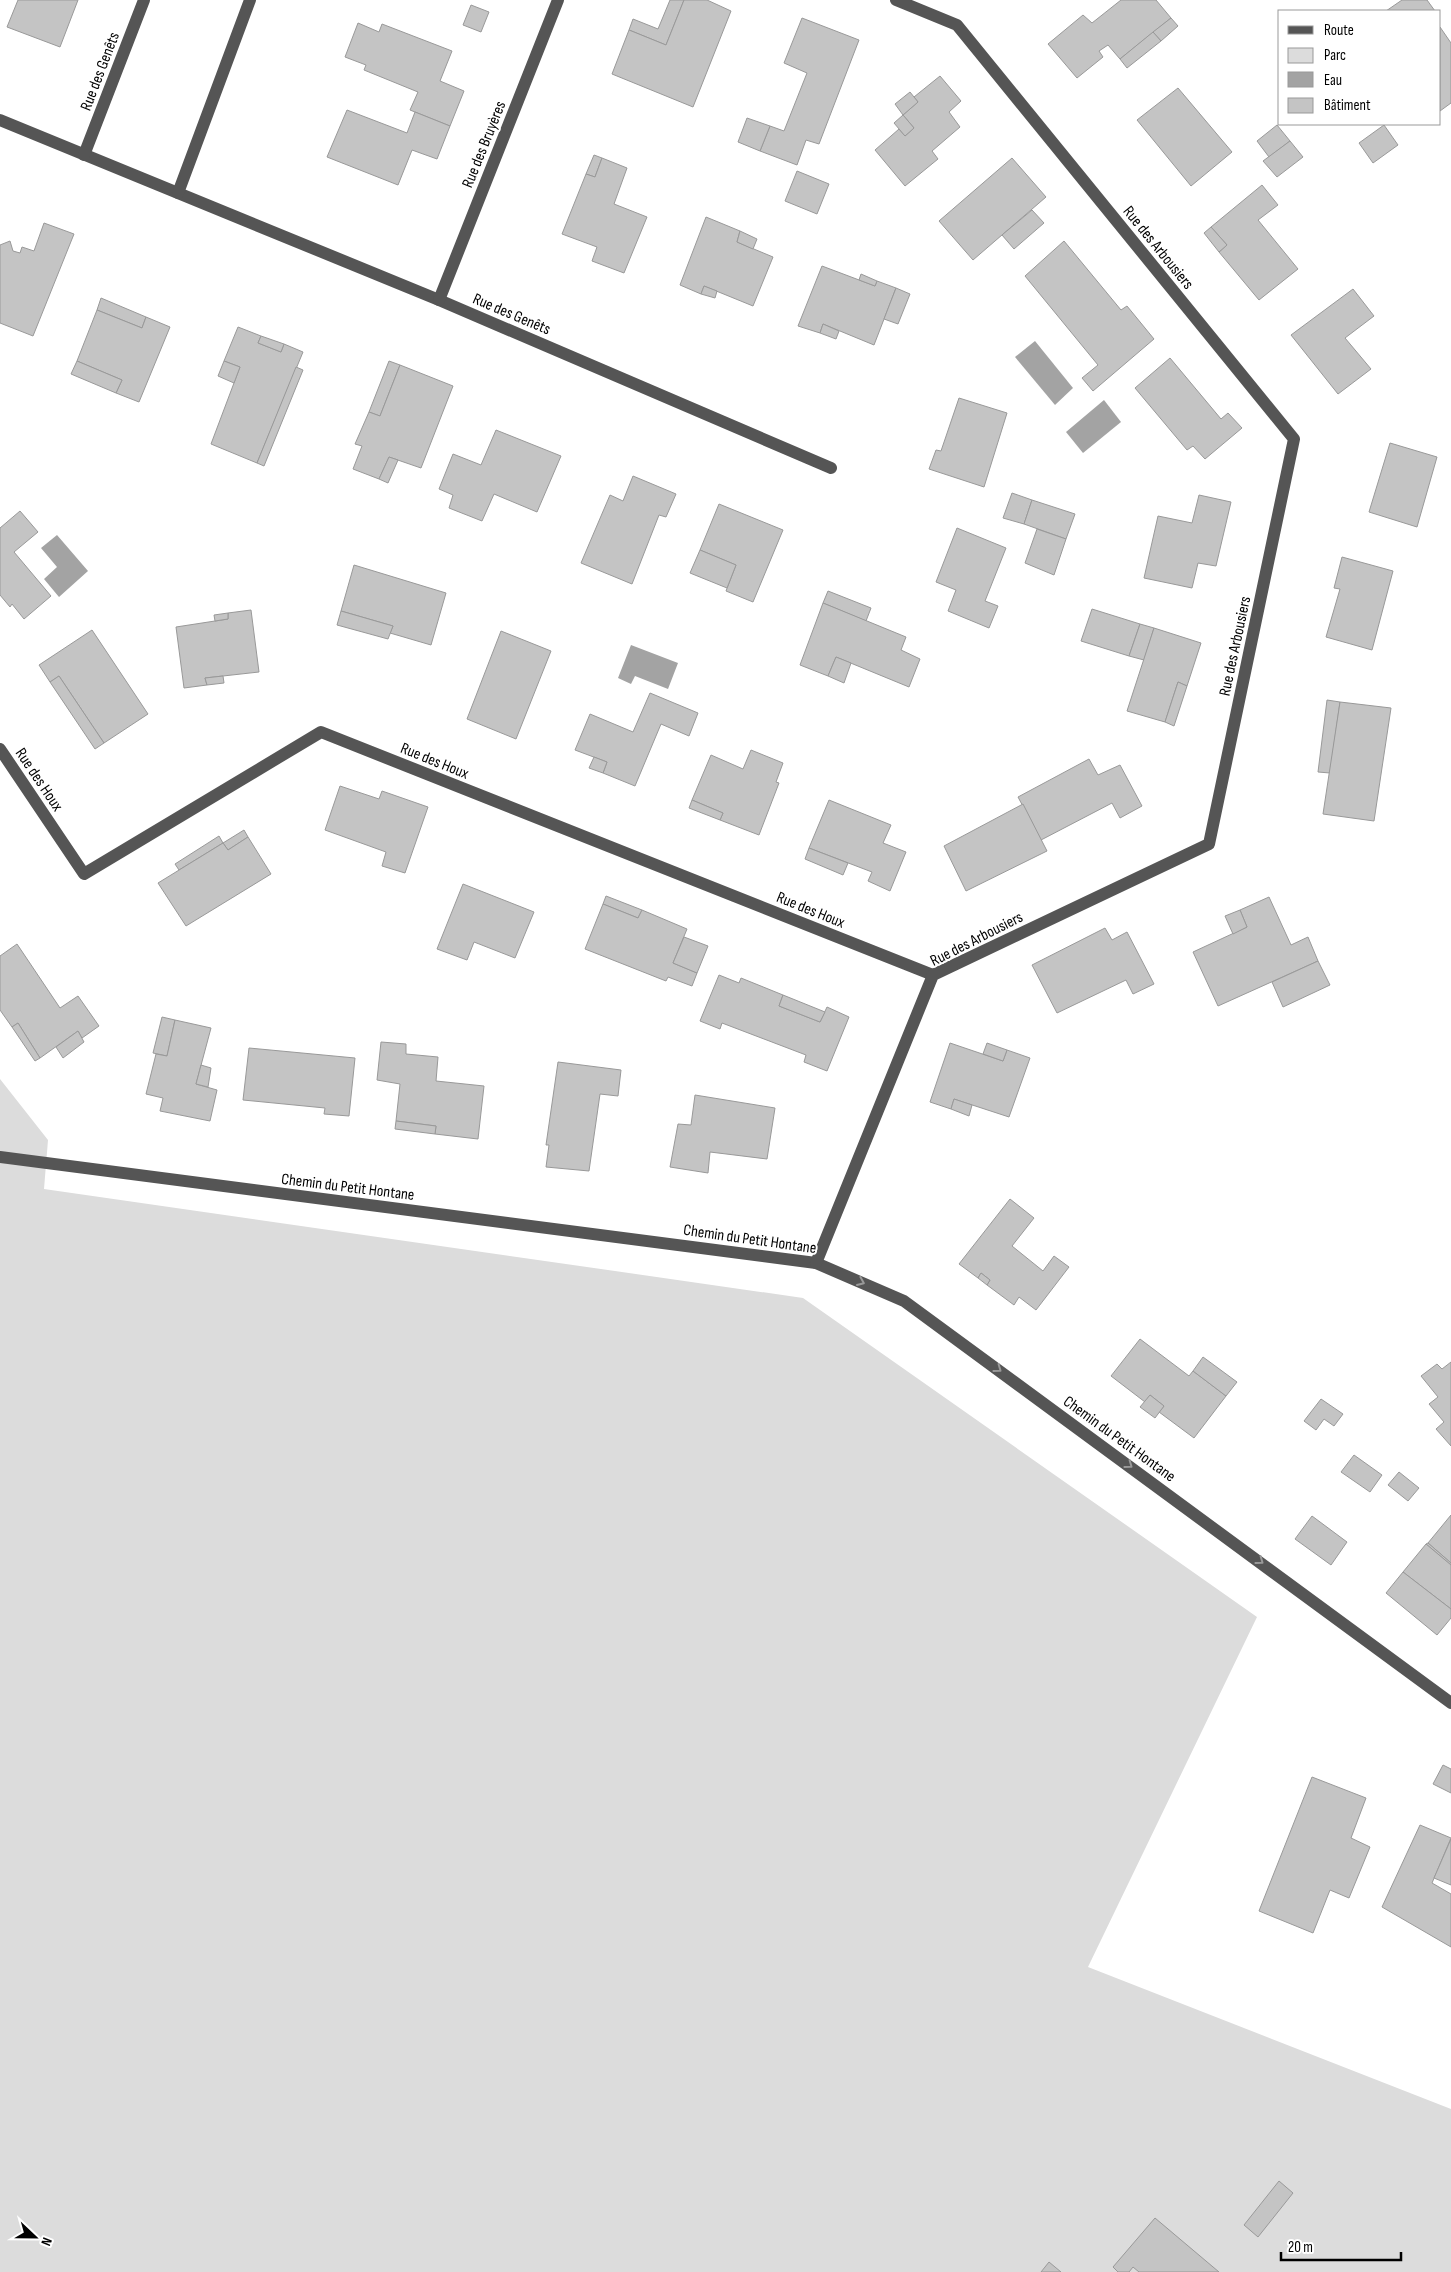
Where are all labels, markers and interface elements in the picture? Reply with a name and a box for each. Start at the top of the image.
legend [1278,10,1441,125]
text: Route [1324,21,1354,40]
street label: Rue des Genêts [77,29,124,114]
text: Parc [1324,46,1346,65]
text: Eau [1324,71,1342,90]
text: Bâtiment [1324,96,1371,115]
street label: Rue des Bruyères [458,98,510,191]
street label: Rue des Arbousiers [1119,203,1197,294]
street label: Rue des Genêts [470,289,553,339]
street label: Rue des Arbousiers [1216,594,1255,698]
street label: Rue des Houx [398,739,471,784]
street label: Rue des Houx [11,745,67,815]
street label: Rue des Houx [774,888,847,933]
street label: Rue des Arbousiers [927,908,1026,971]
street label: Chemin du Petit Hontane [280,1170,415,1205]
street label: Chemin du Petit Hontane [682,1221,817,1258]
one-way arrow [856,1276,865,1286]
one-way arrow [992,1363,1001,1372]
street label: Chemin du Petit Hontane [1059,1392,1179,1486]
one-way arrow [1123,1459,1133,1468]
one-way arrow [1254,1555,1264,1564]
north arrow [10,2212,60,2262]
scale bar [1281,2230,1401,2262]
text: N [37,2235,56,2248]
text: 20 m [1288,2238,1313,2257]

